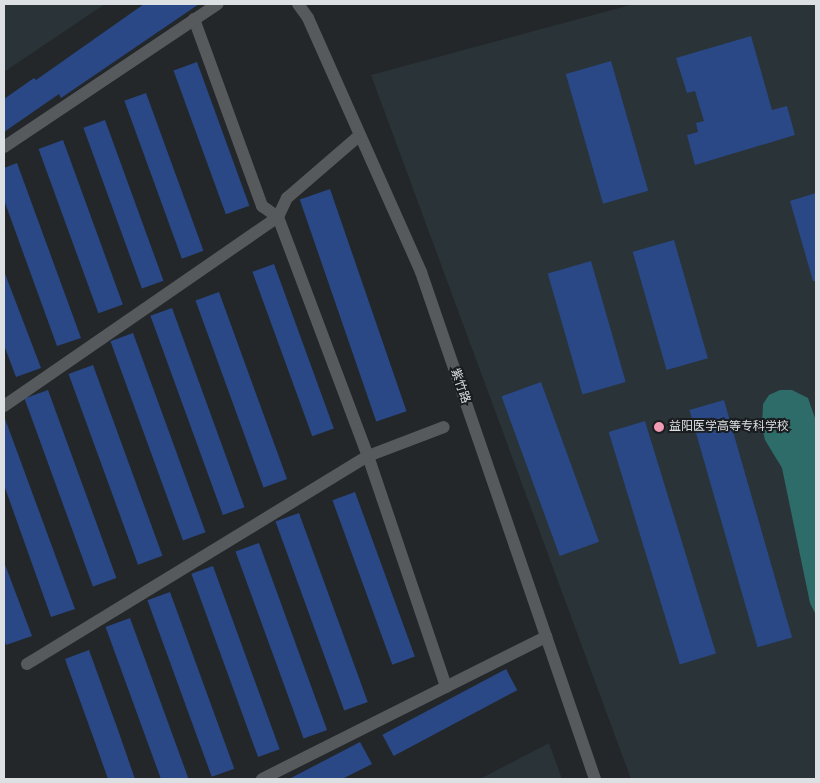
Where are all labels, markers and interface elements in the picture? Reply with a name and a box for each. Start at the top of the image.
street label: 紫竹路 [447,367,473,405]
place label: 益阳医学高等专科学校 [669,420,789,434]
marker: 益阳医学高等专科学校 [653,421,665,433]

